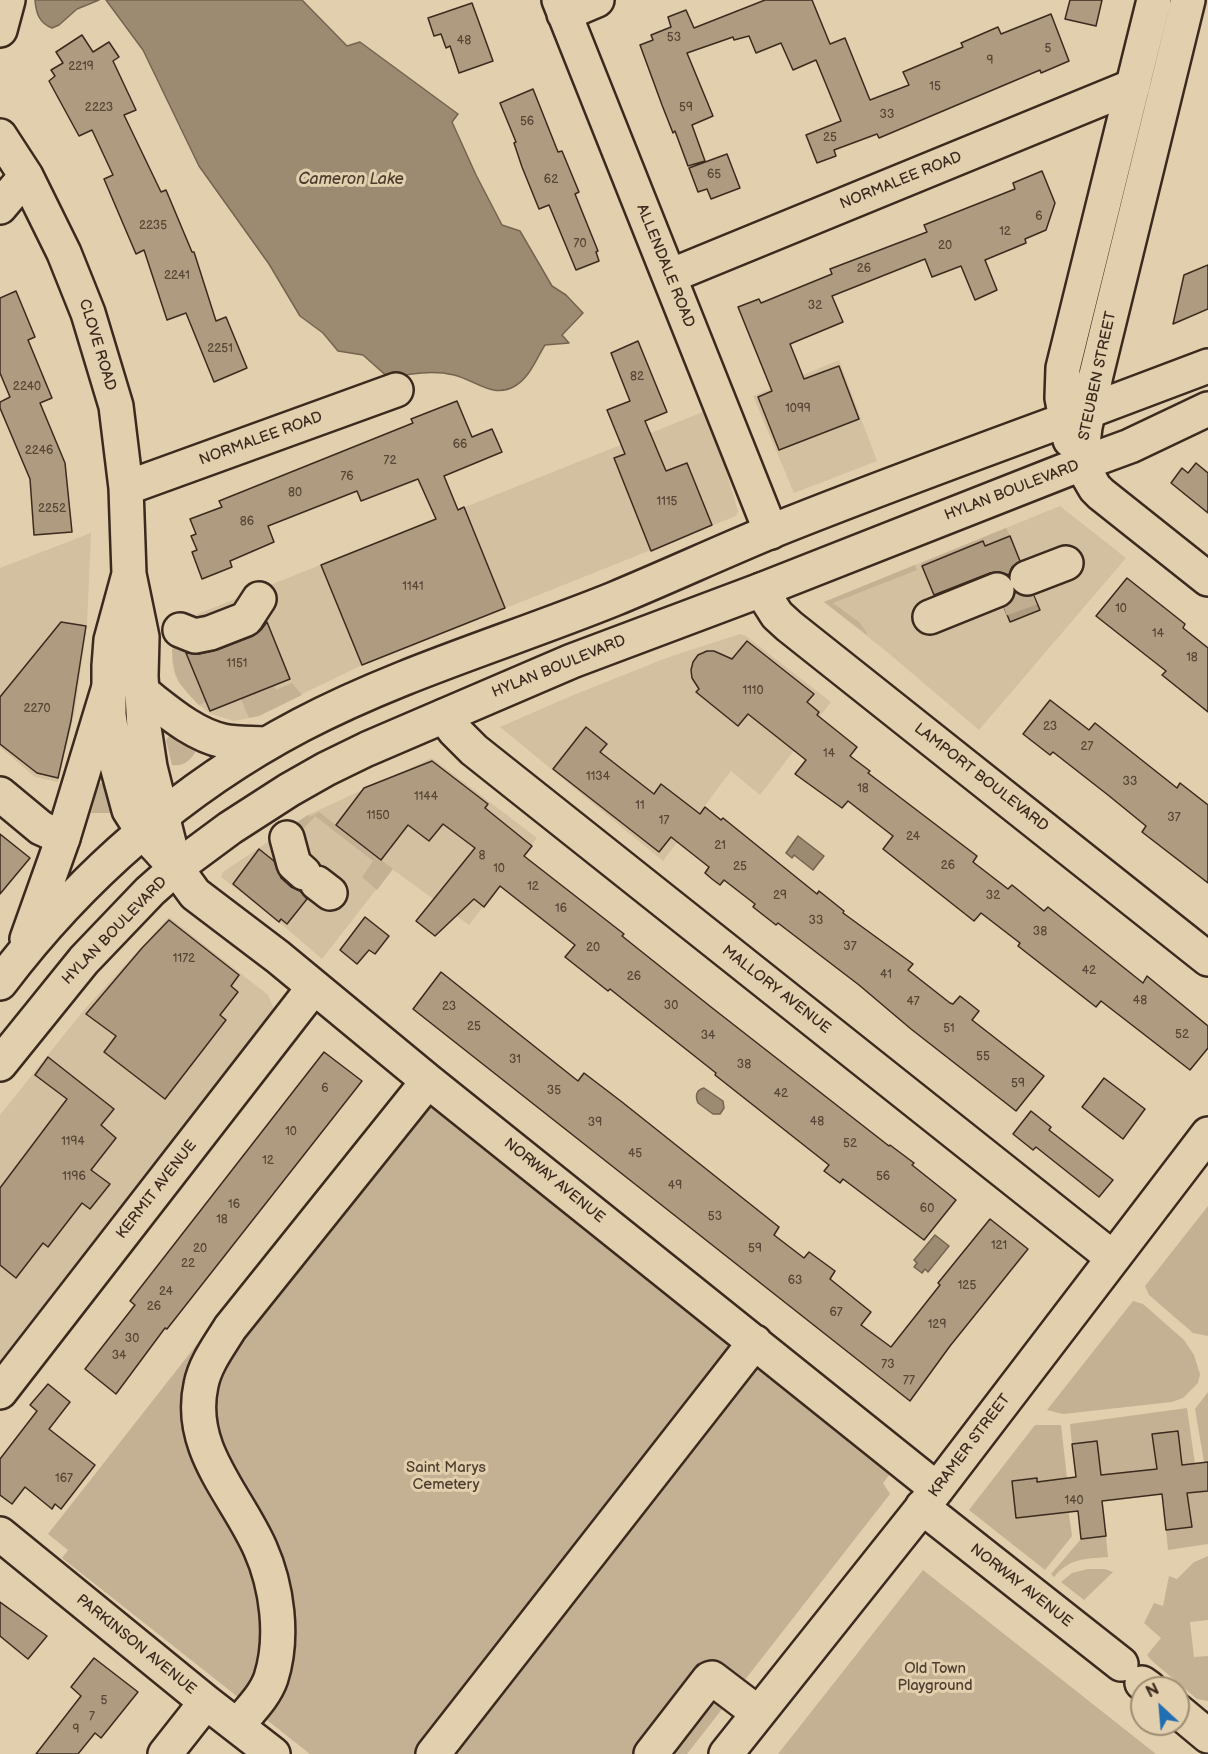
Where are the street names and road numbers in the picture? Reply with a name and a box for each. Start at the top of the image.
street label: NORMALEE ROAD [838,148,964,214]
street label: ALLENDALE ROAD [632,202,698,330]
street label: CLOVE ROAD [75,297,119,393]
street label: STEUBEN STREET [1076,310,1120,442]
street label: NORMALEE ROAD [197,408,325,470]
street label: HYLAN BOULEVARD [942,457,1082,525]
street label: HYLAN BOULEVARD [489,632,629,702]
street label: LAMPORT BOULEVARD [910,720,1052,836]
street label: HYLAN BOULEVARD [59,873,171,989]
street label: MALLORY AVENUE [718,942,834,1038]
street label: NORWAY AVENUE [500,1135,608,1227]
street label: KERMIT AVENUE [113,1137,201,1243]
street label: KRAMER STREET [925,1391,1015,1501]
street label: NORWAY AVENUE [966,1541,1076,1631]
street label: PARKINSON AVENUE [72,1591,200,1699]

